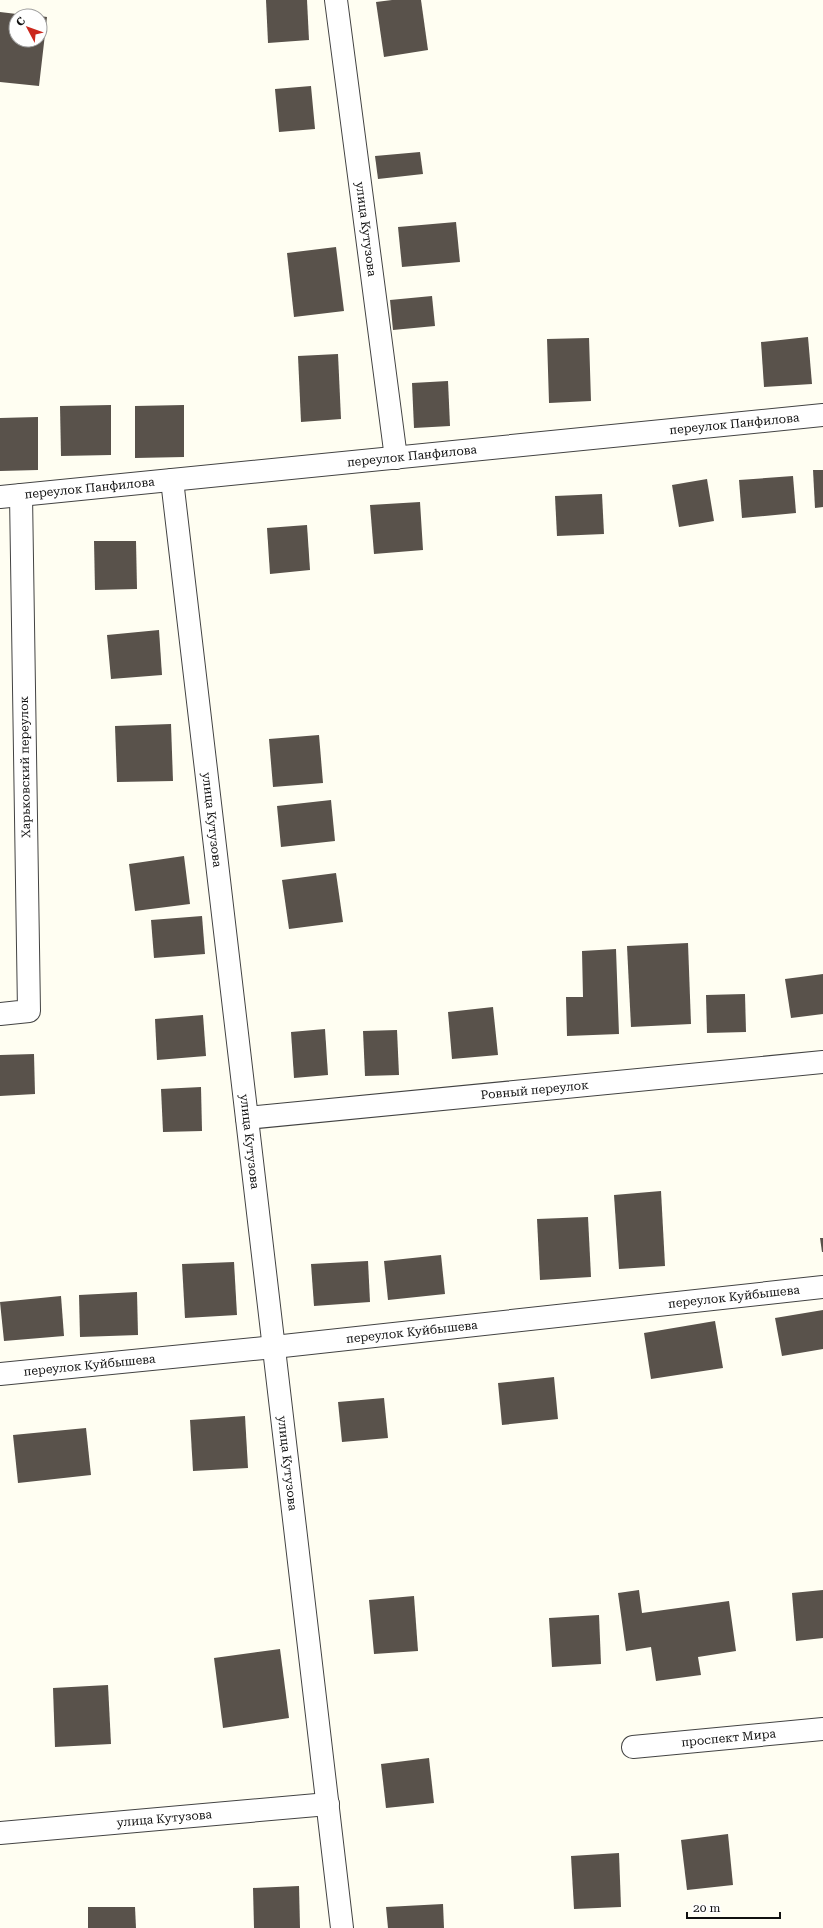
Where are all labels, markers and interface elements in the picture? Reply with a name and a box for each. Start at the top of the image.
north arrow [8,8,48,48]
text: С [13,14,28,29]
street label: улица Кутузова [353,181,379,278]
street label: переулок Панфилова [669,410,800,437]
street label: переулок Панфилова [346,442,478,469]
street label: переулок Панфилова [24,475,156,502]
street label: Харьковский переулок [17,695,33,838]
street label: улица Кутузова [199,771,224,868]
street label: Ровный переулок [480,1078,590,1102]
street label: улица Кутузова [237,1093,262,1190]
street label: переулок Куйбышева [667,1283,801,1311]
street label: переулок Куйбышева [345,1318,479,1346]
street label: переулок Куйбышева [23,1352,157,1379]
street label: улица Кутузова [275,1415,300,1512]
street label: проспект Мира [681,1726,777,1749]
street label: улица Кутузова [116,1807,213,1830]
scale bar [687,1894,780,1920]
text: 20 m [693,1901,720,1915]

